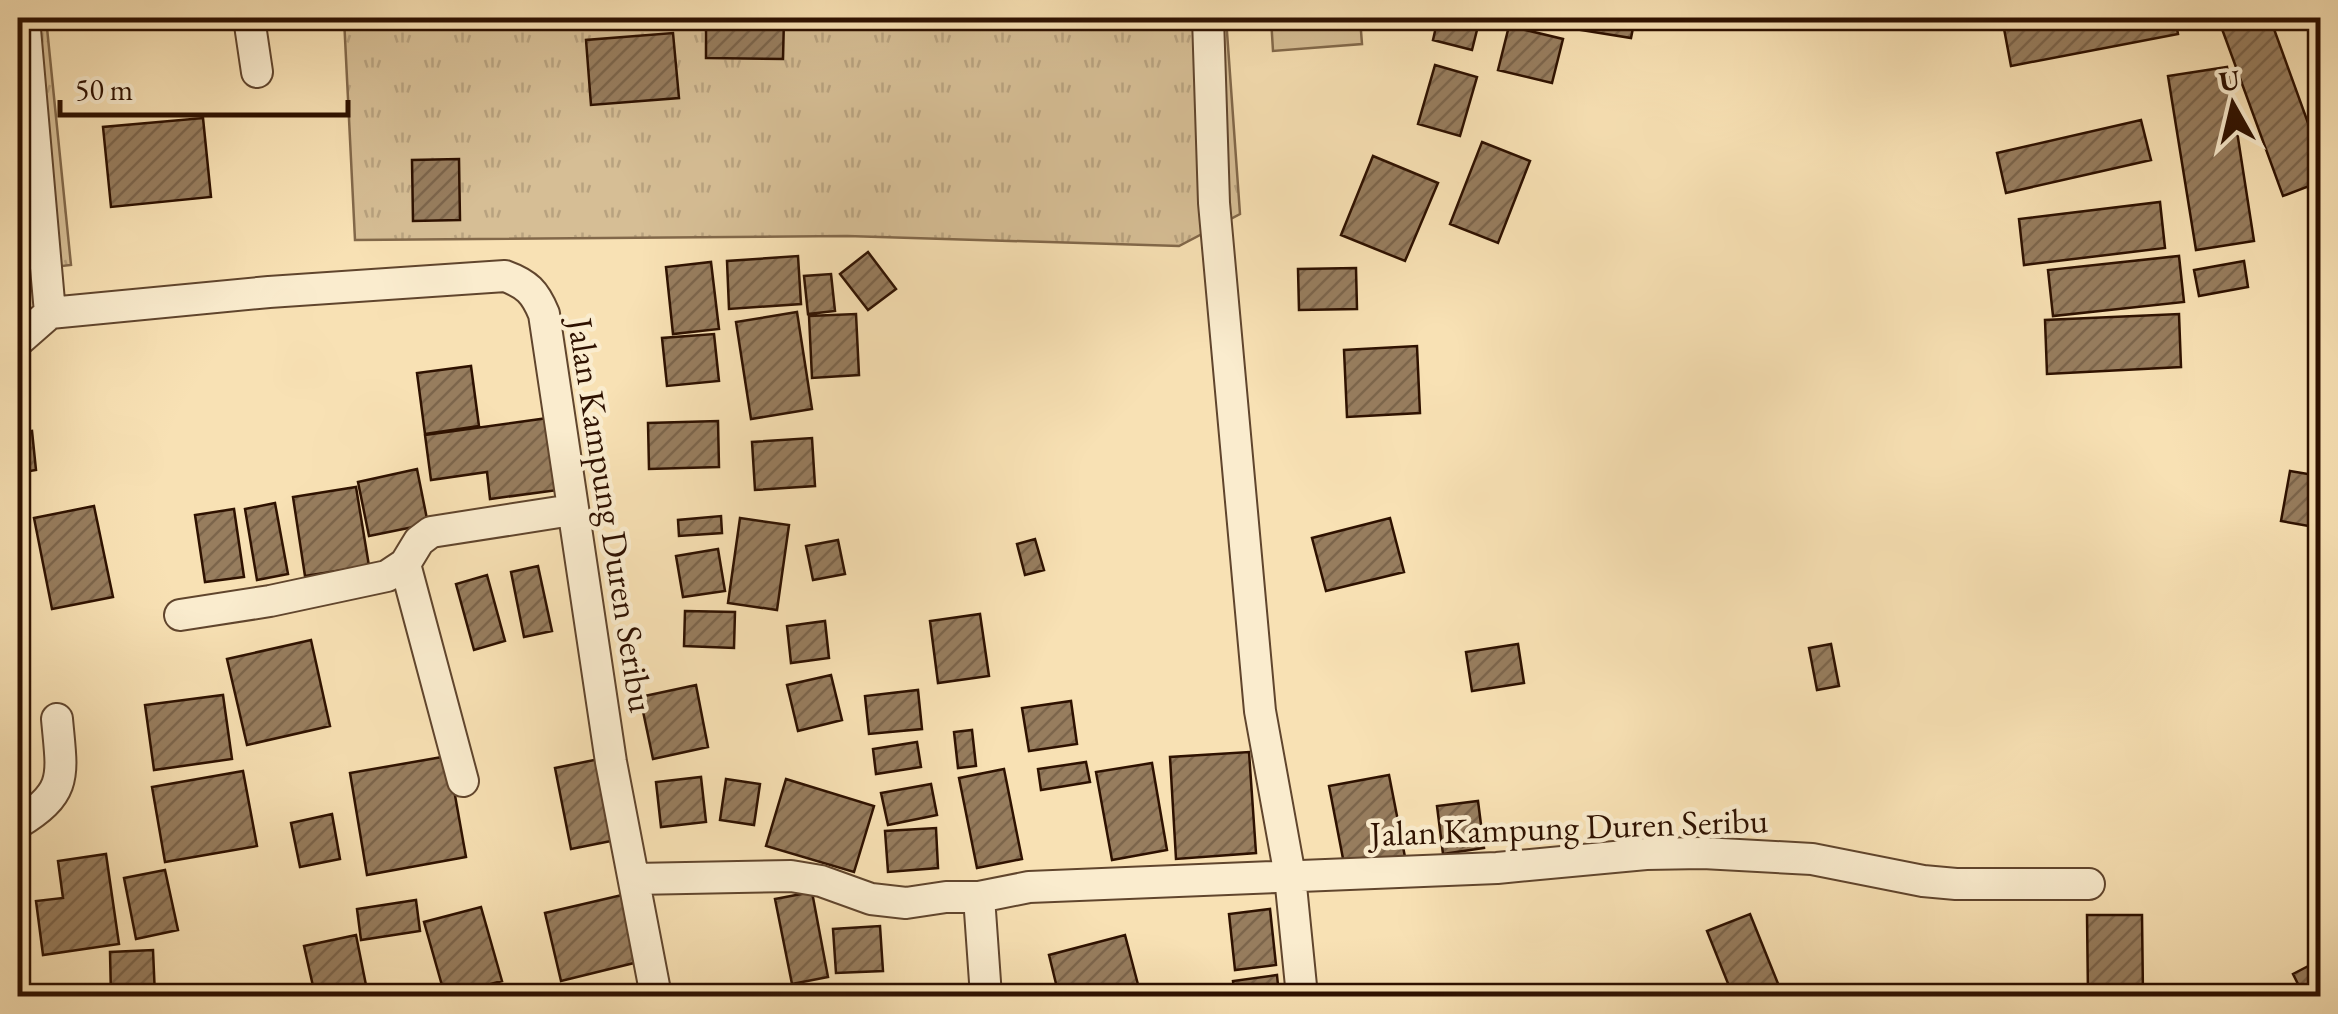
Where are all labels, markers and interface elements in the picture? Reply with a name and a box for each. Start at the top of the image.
scale bar [60,55,348,117]
north arrow [2183,55,2283,155]
text: U [2217,61,2242,100]
text: 50 m [75,70,133,109]
street label: Jalan Kampung Duren Seribu [558,312,665,716]
street label: Jalan Kampung Duren Seribu [1366,797,1769,856]

